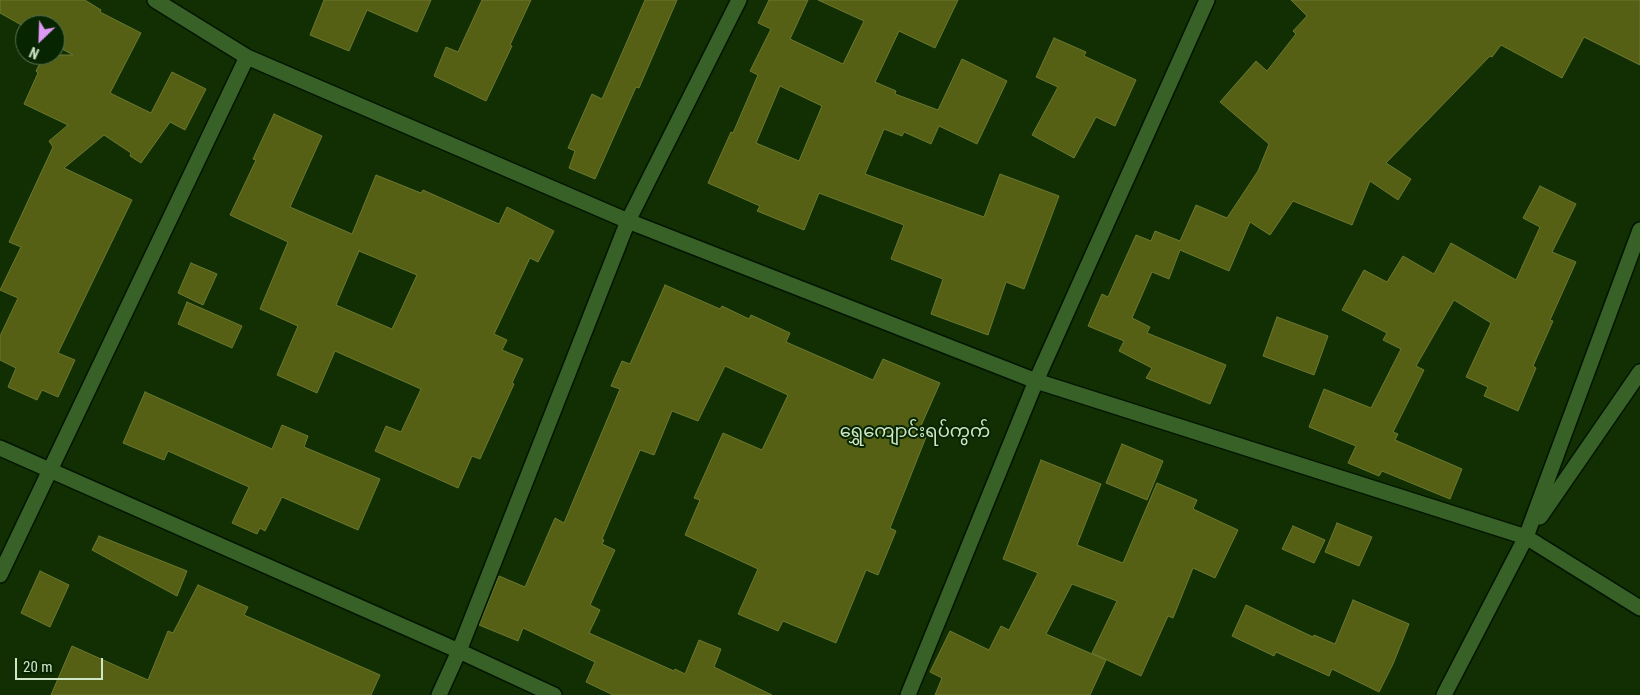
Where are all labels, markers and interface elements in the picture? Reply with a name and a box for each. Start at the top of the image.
north arrow [15,15,65,65]
text: N [27,44,41,62]
district label: ရွှေကျောင်းရပ်ကွက် [840,421,990,443]
scale bar [18,648,105,680]
text: 20 m [23,658,53,676]

